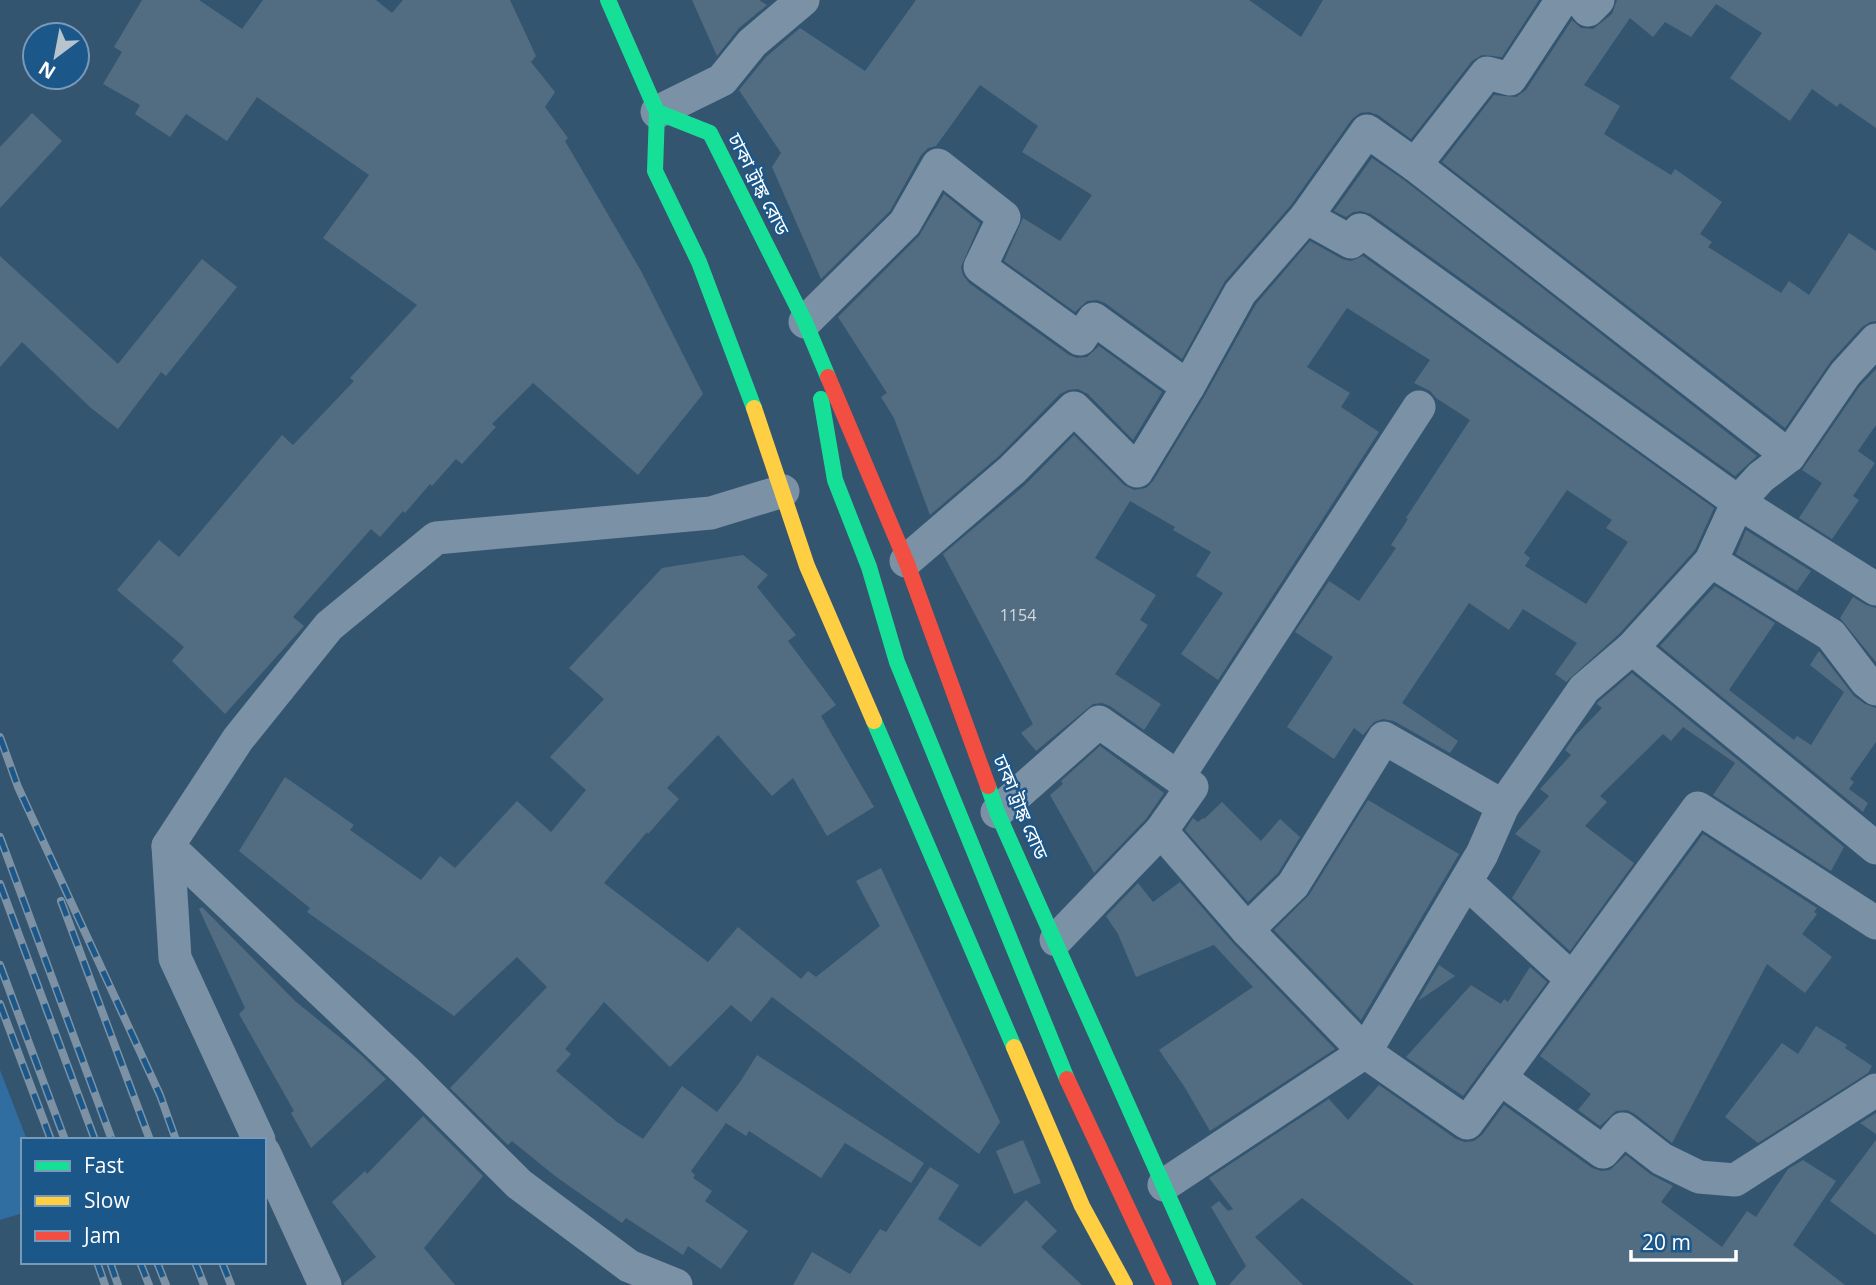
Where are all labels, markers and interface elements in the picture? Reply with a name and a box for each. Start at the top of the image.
north arrow [21,21,91,91]
text: N [34,55,60,86]
street label: ঢাকা ট্রাঙ্ক রোড [722,128,796,240]
house number: 1154 [1000,604,1036,626]
street label: ঢাকা ট্রাঙ্ক রোড [987,750,1055,864]
legend [21,1138,266,1264]
text: Fast [84,1151,124,1179]
text: Slow [84,1186,130,1214]
scale bar [1631,1218,1736,1262]
text: Jam [82,1221,121,1249]
text: 20 m [1642,1228,1691,1256]

